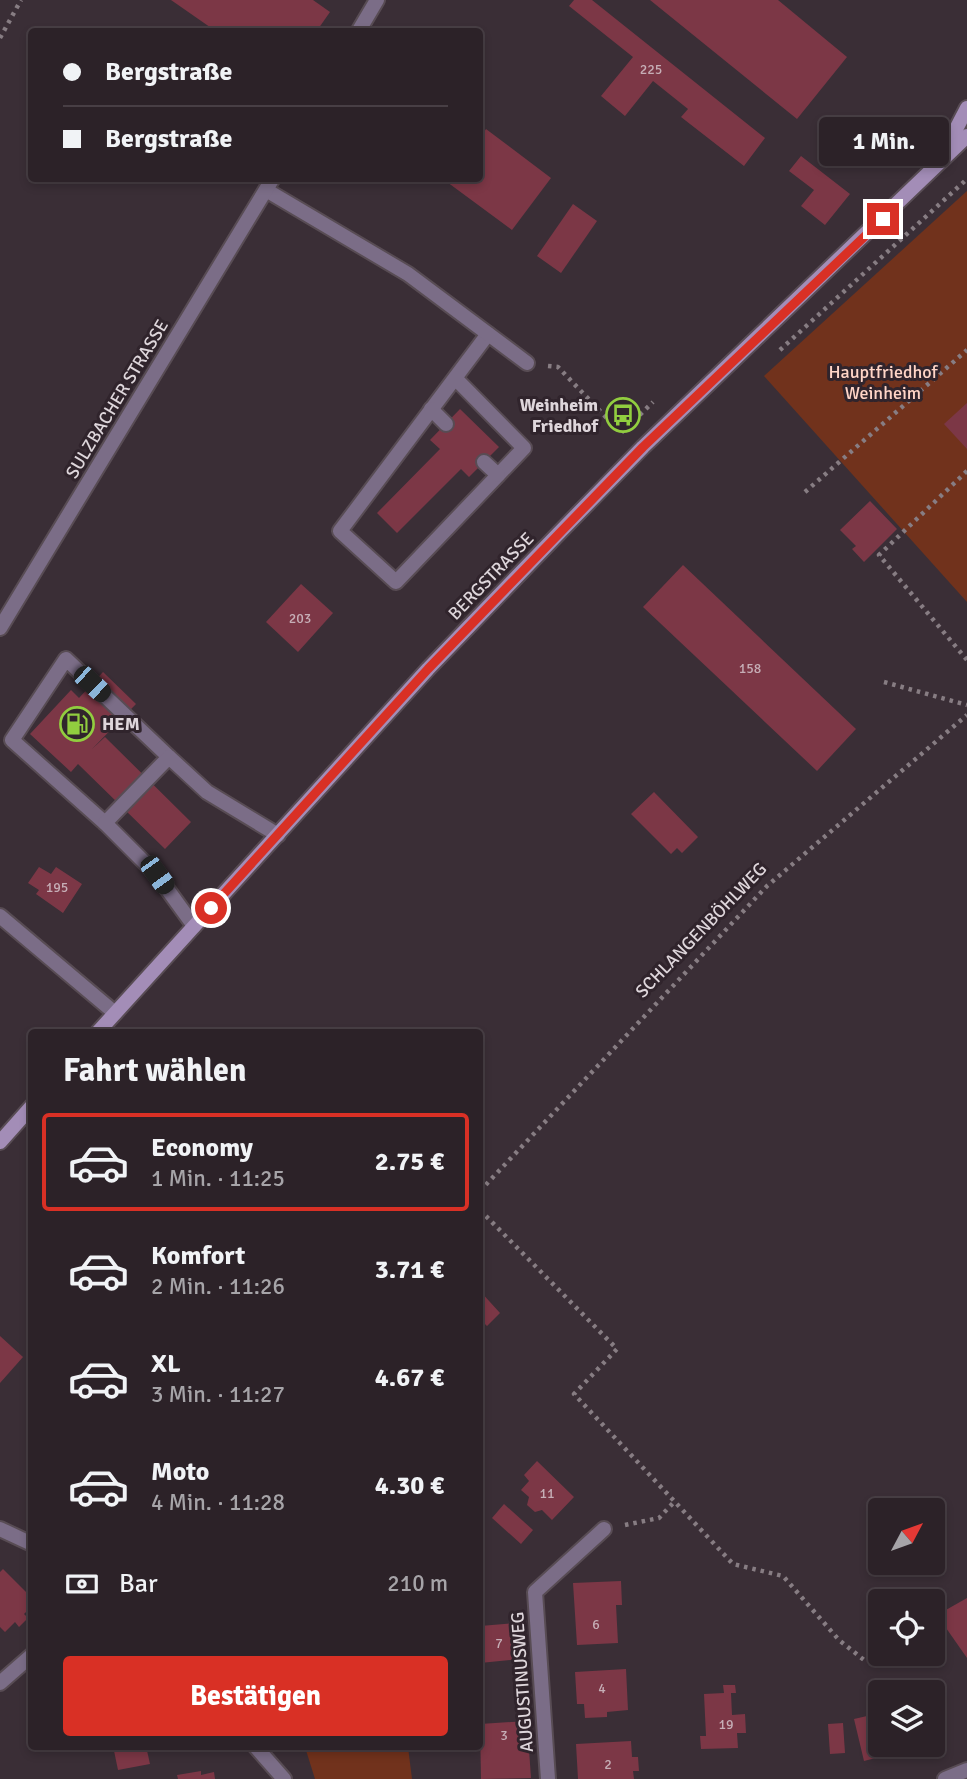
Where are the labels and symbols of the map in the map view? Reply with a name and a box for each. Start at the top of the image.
house number: 225 [640,61,662,78]
callout: 1 Min. [818,118,948,166]
route end [867,203,899,235]
street label: SULZBACHER STRASSE [61,316,173,482]
park label: Hauptfriedhof Weinheim [828,361,938,404]
place label: Weinheim Friedhof [520,394,599,437]
bus stop icon: Weinheim Friedhof [604,396,642,434]
street label: BERGSTRASSE [444,528,538,624]
house number: 203 [289,610,311,627]
house number: 158 [739,660,761,677]
car [70,662,115,706]
fuel station icon: HEM [58,705,96,743]
place label: HEM [102,713,140,735]
car [137,852,178,898]
street label: SCHLANGENBÖHLWEG [631,858,771,1002]
house number: 195 [46,879,68,896]
route start [195,892,227,924]
house number: 11 [539,1485,555,1502]
north arrow [868,1498,945,1575]
street label: AUGUSTINUSWEG [506,1611,538,1753]
house number: 6 [592,1616,600,1633]
house number: 7 [495,1635,503,1652]
house number: 4 [598,1680,606,1697]
house number: 19 [718,1716,734,1733]
house number: 3 [500,1727,508,1744]
house number: 2 [604,1756,612,1773]

